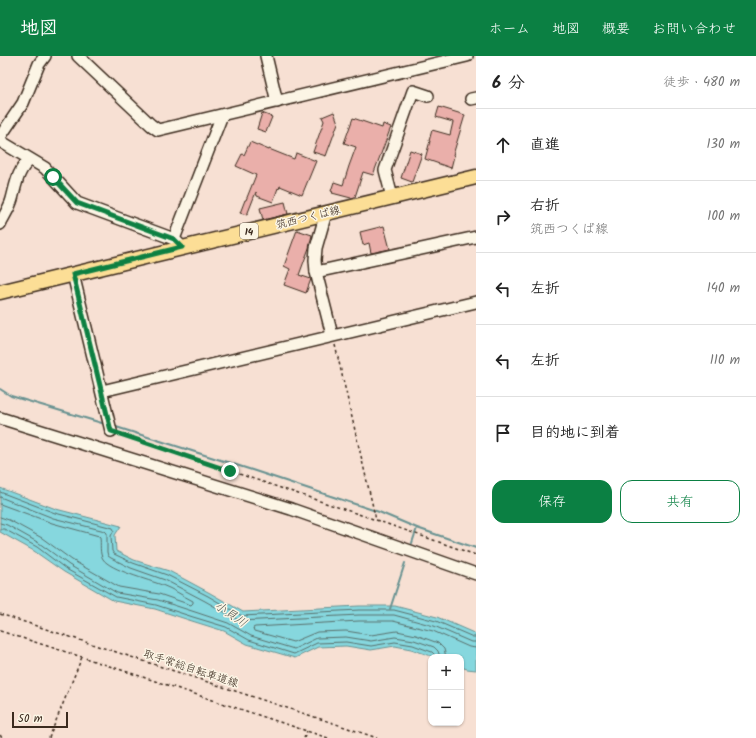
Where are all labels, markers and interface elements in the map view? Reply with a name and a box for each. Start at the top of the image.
text: 地図 [20,14,58,44]
text: ホーム [489,18,530,40]
text: 地図 [552,18,580,40]
text: 概要 [602,18,630,40]
text: お問い合わせ [652,18,736,40]
text: 6 分 [492,70,525,97]
text: 徒歩 · 480 m [663,72,740,93]
text: 直進 [530,133,560,157]
icon: ahead [492,134,514,156]
text: 130 m [706,134,740,155]
route start [44,168,62,186]
text: 右折 [530,194,560,218]
street label: 筑西つくば線 [274,201,342,235]
icon: right [492,206,514,228]
text: 100 m [707,206,740,227]
text: 筑西つくば線 [530,219,608,240]
road number: 14 [240,223,258,239]
text: 左折 [530,277,560,301]
icon: left [492,278,514,300]
text: 140 m [707,278,740,299]
text: 左折 [530,349,560,373]
icon: left [492,350,514,372]
text: 110 m [710,350,740,371]
text: 目的地に到着 [530,421,620,445]
icon: arrive [492,422,514,444]
route end [221,462,239,480]
button: 保存 [492,480,612,523]
button: 共有 [620,480,740,523]
water label: 小貝川 [210,596,251,632]
street label: 取手常総自転車道線 [141,645,241,693]
map controls [428,654,464,726]
button: + [428,654,464,690]
button: − [428,690,464,726]
scale bar [12,710,68,729]
text: 50 m [18,710,43,728]

